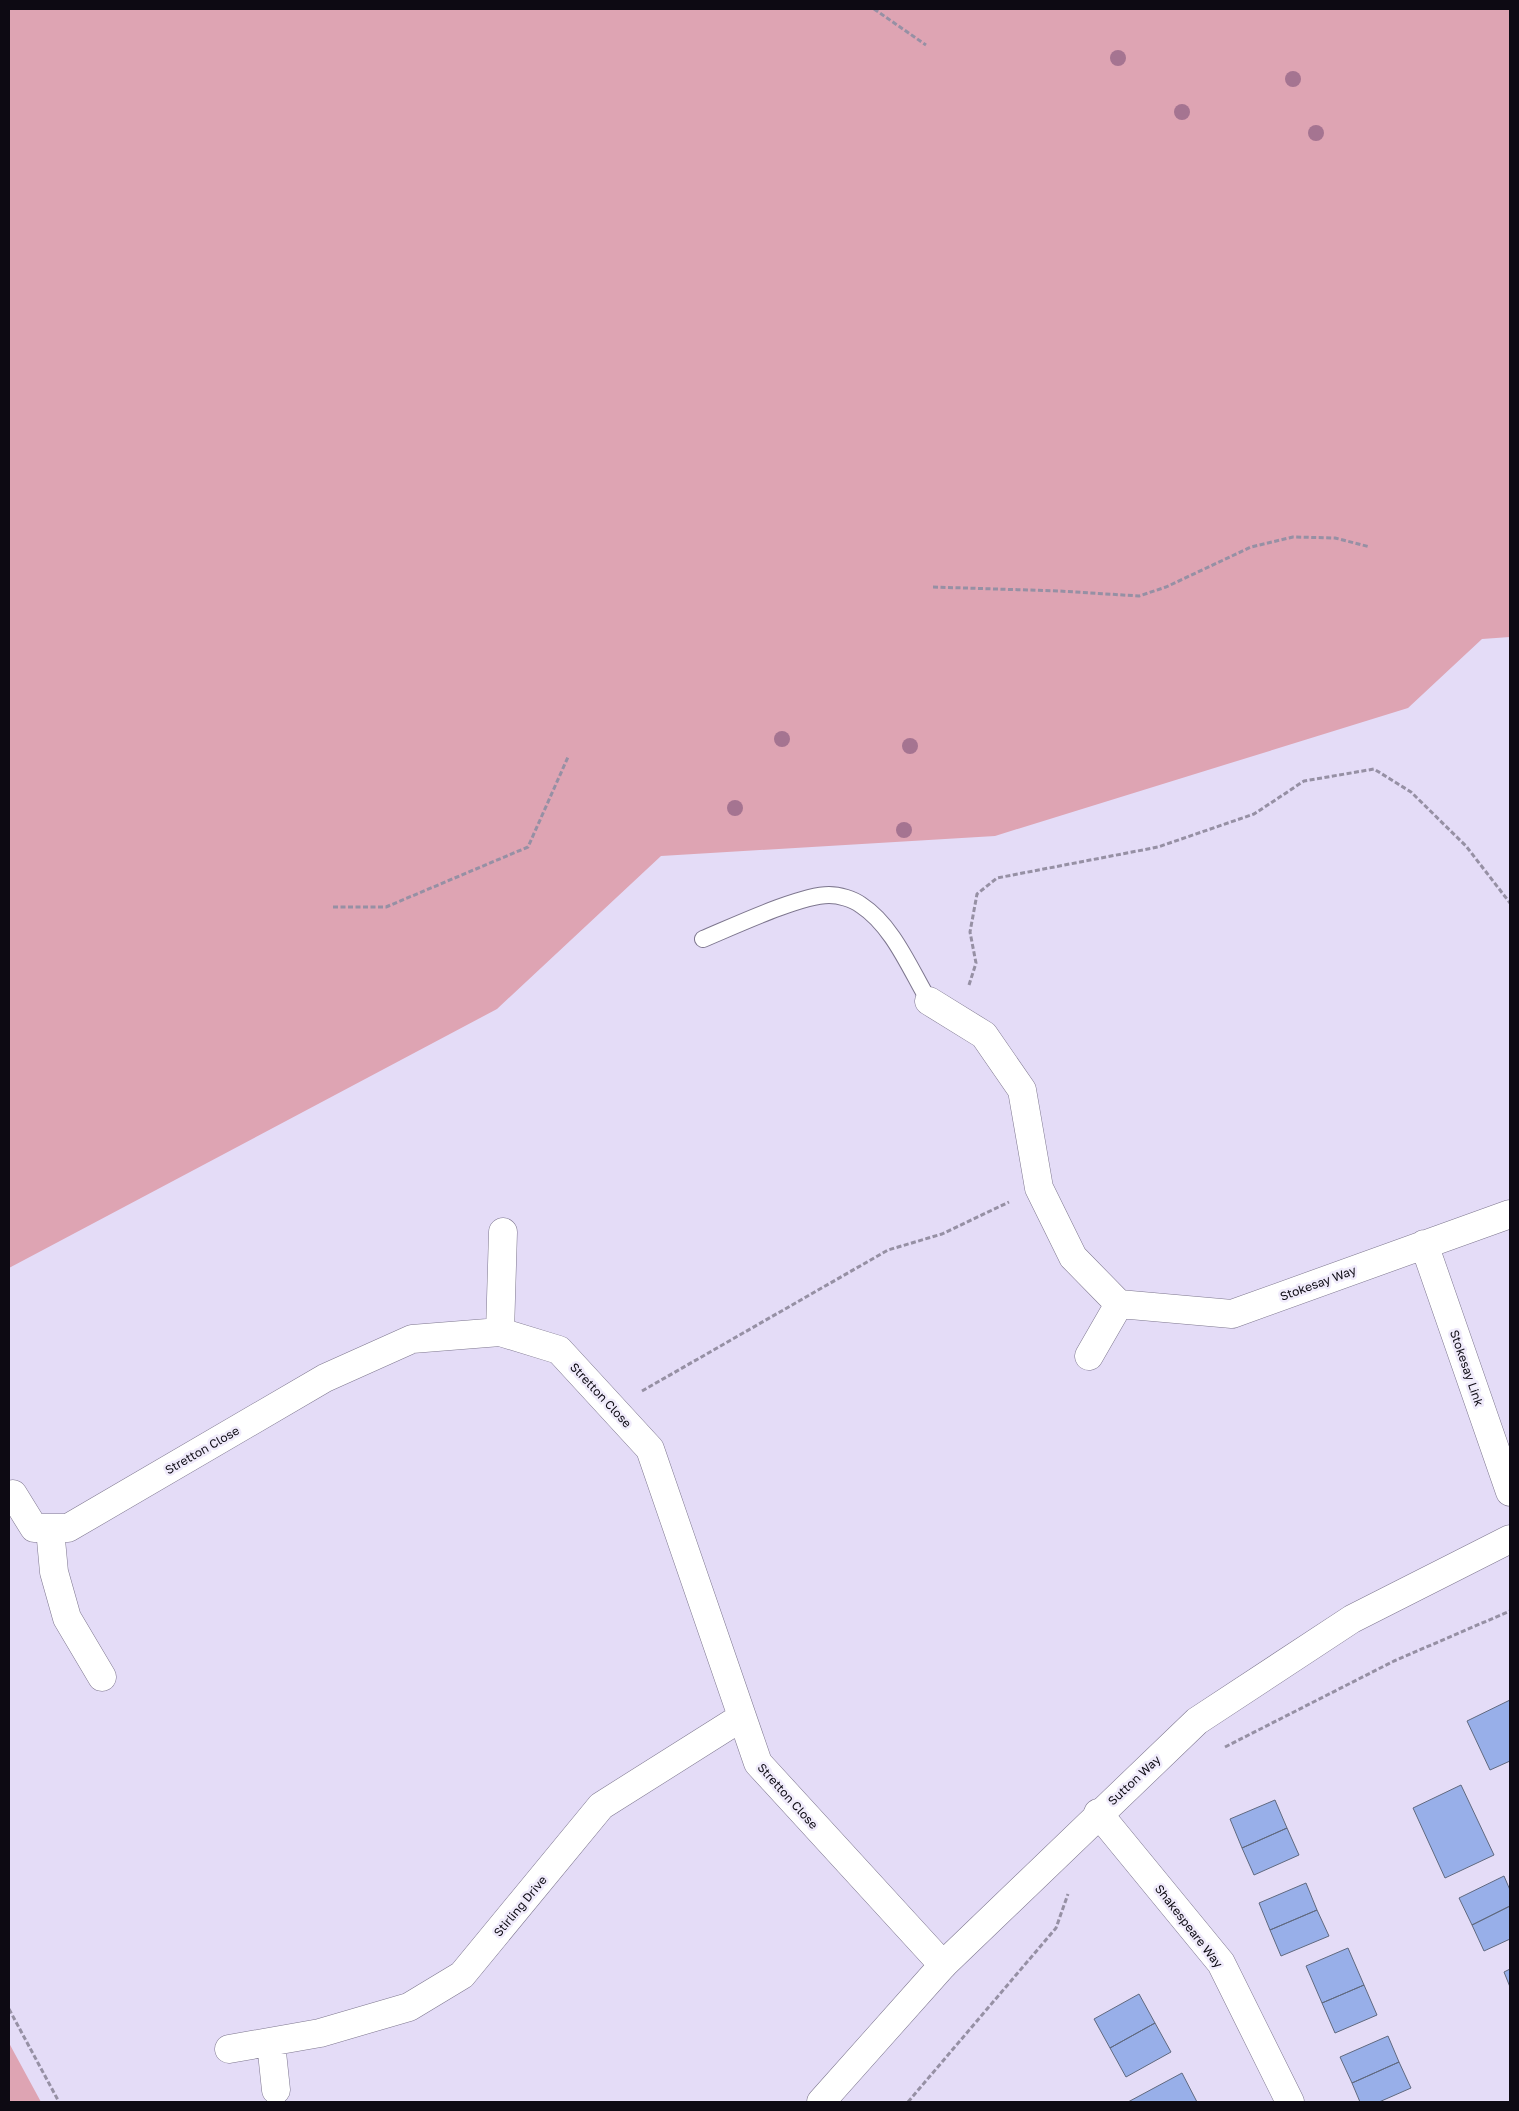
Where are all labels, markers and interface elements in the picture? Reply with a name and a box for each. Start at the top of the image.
street label: Stokesay Way [1278,1262,1358,1304]
street label: Stokesay Link [1447,1328,1487,1408]
street label: Stretton Close [567,1359,635,1431]
street label: Stretton Close [162,1423,242,1477]
street label: Sutton Way [1105,1752,1164,1808]
street label: Stretton Close [755,1760,821,1832]
street label: Stirling Drive [490,1873,550,1939]
street label: Shakespeare Way [1152,1881,1226,1971]

